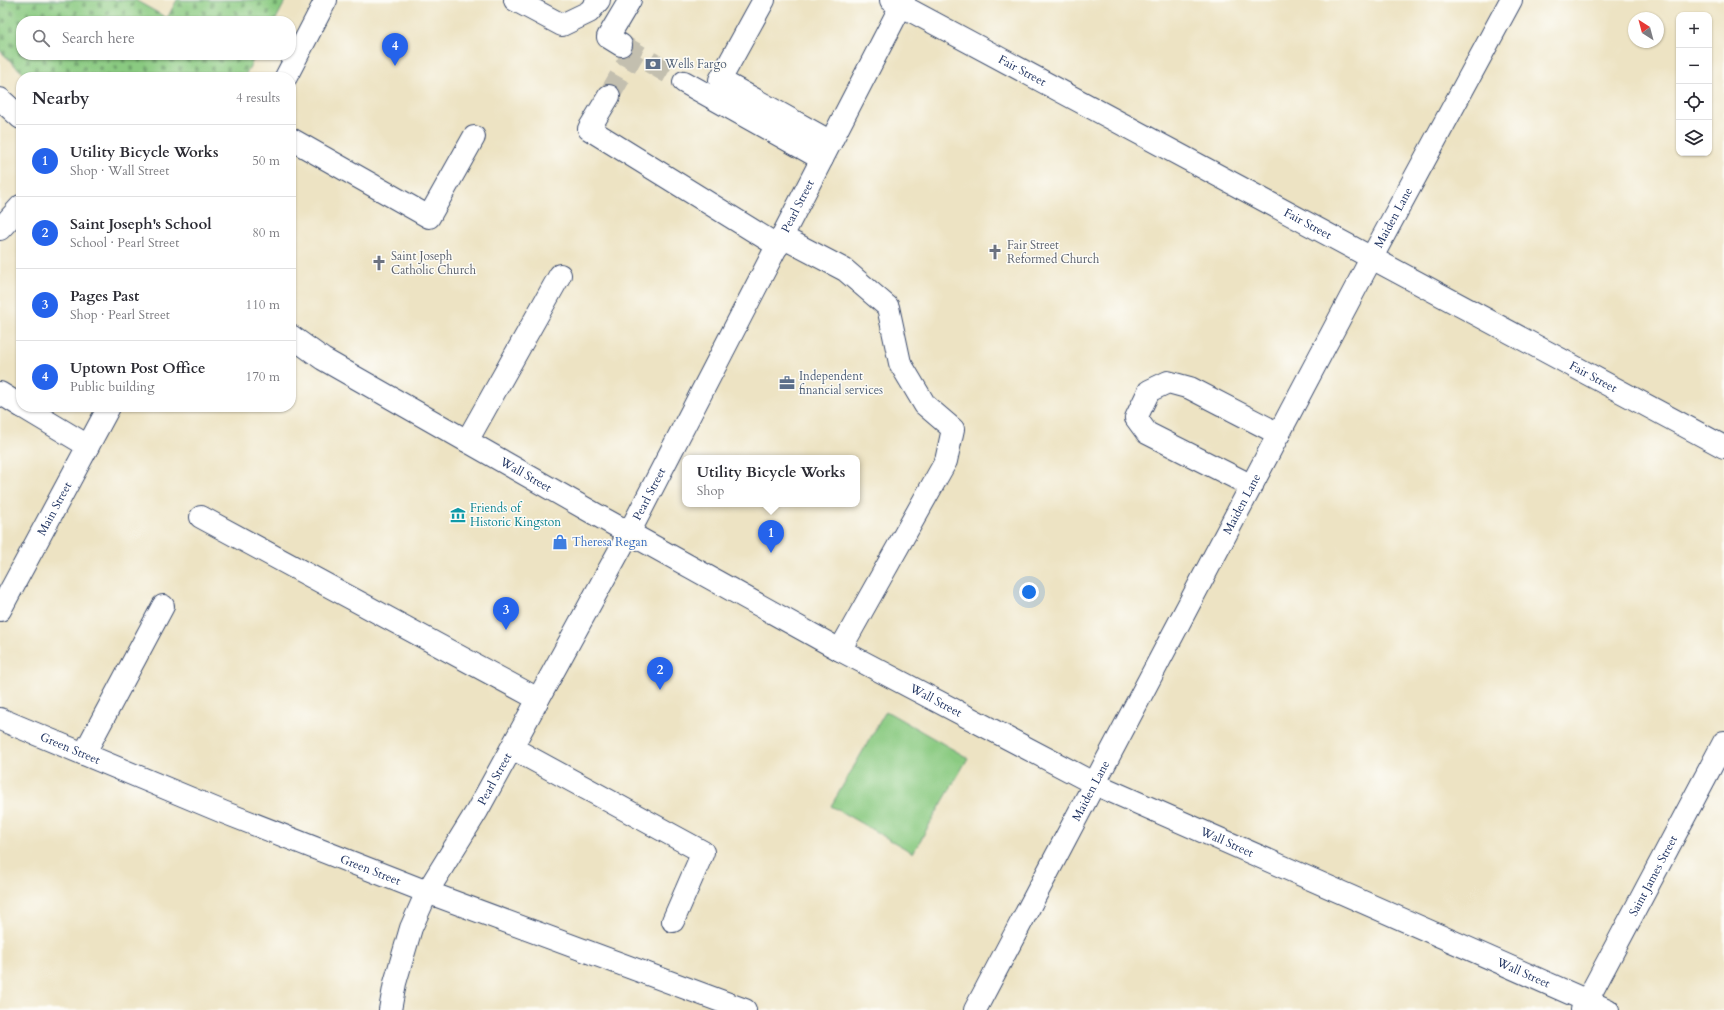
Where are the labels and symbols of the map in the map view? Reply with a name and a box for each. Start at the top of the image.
north arrow [1628,12,1664,48]
pin: 4 [382,33,408,66]
street label: Fair Street [996,51,1049,90]
bank icon: Wells Fargo [644,55,662,73]
place label: Wells Fargo [664,56,727,72]
street label: Pearl Street [777,177,818,235]
street label: Maiden Lane [1370,185,1416,251]
street label: Fair Street [1281,204,1335,243]
place label: Fair Street Reformed Church [1007,237,1100,267]
church icon: Fair Street Reformed Church [986,243,1004,261]
place label: Saint Joseph Catholic Church [391,248,477,278]
church icon: Saint Joseph Catholic Church [370,254,388,272]
street label: Fair Street [1567,358,1620,396]
place label: Independent financial services [799,368,883,398]
office icon: Independent financial services [778,374,796,392]
street label: Wall Street [496,453,555,496]
street label: Pearl Street [629,465,669,523]
street label: Maiden Lane [1219,471,1264,537]
street label: Main Street [33,479,75,538]
place label: Friends of Historic Kingston [470,500,561,530]
museum icon: Friends of Historic Kingston [449,506,467,524]
pin: 1 [758,520,784,553]
shop icon: Theresa Regan [551,533,569,551]
place label: Theresa Regan [572,534,648,550]
your location [1019,582,1039,602]
pin: 3 [493,597,519,630]
pin: 2 [647,657,673,690]
street label: Wall Street [906,680,965,721]
street label: Green Street [38,729,103,768]
street label: Pearl Street [474,750,515,808]
street label: Maiden Lane [1068,757,1113,824]
street label: Wall Street [1197,823,1256,861]
street label: Saint James Street [1625,832,1681,919]
street label: Green Street [338,851,403,889]
street label: Wall Street [1493,954,1553,992]

